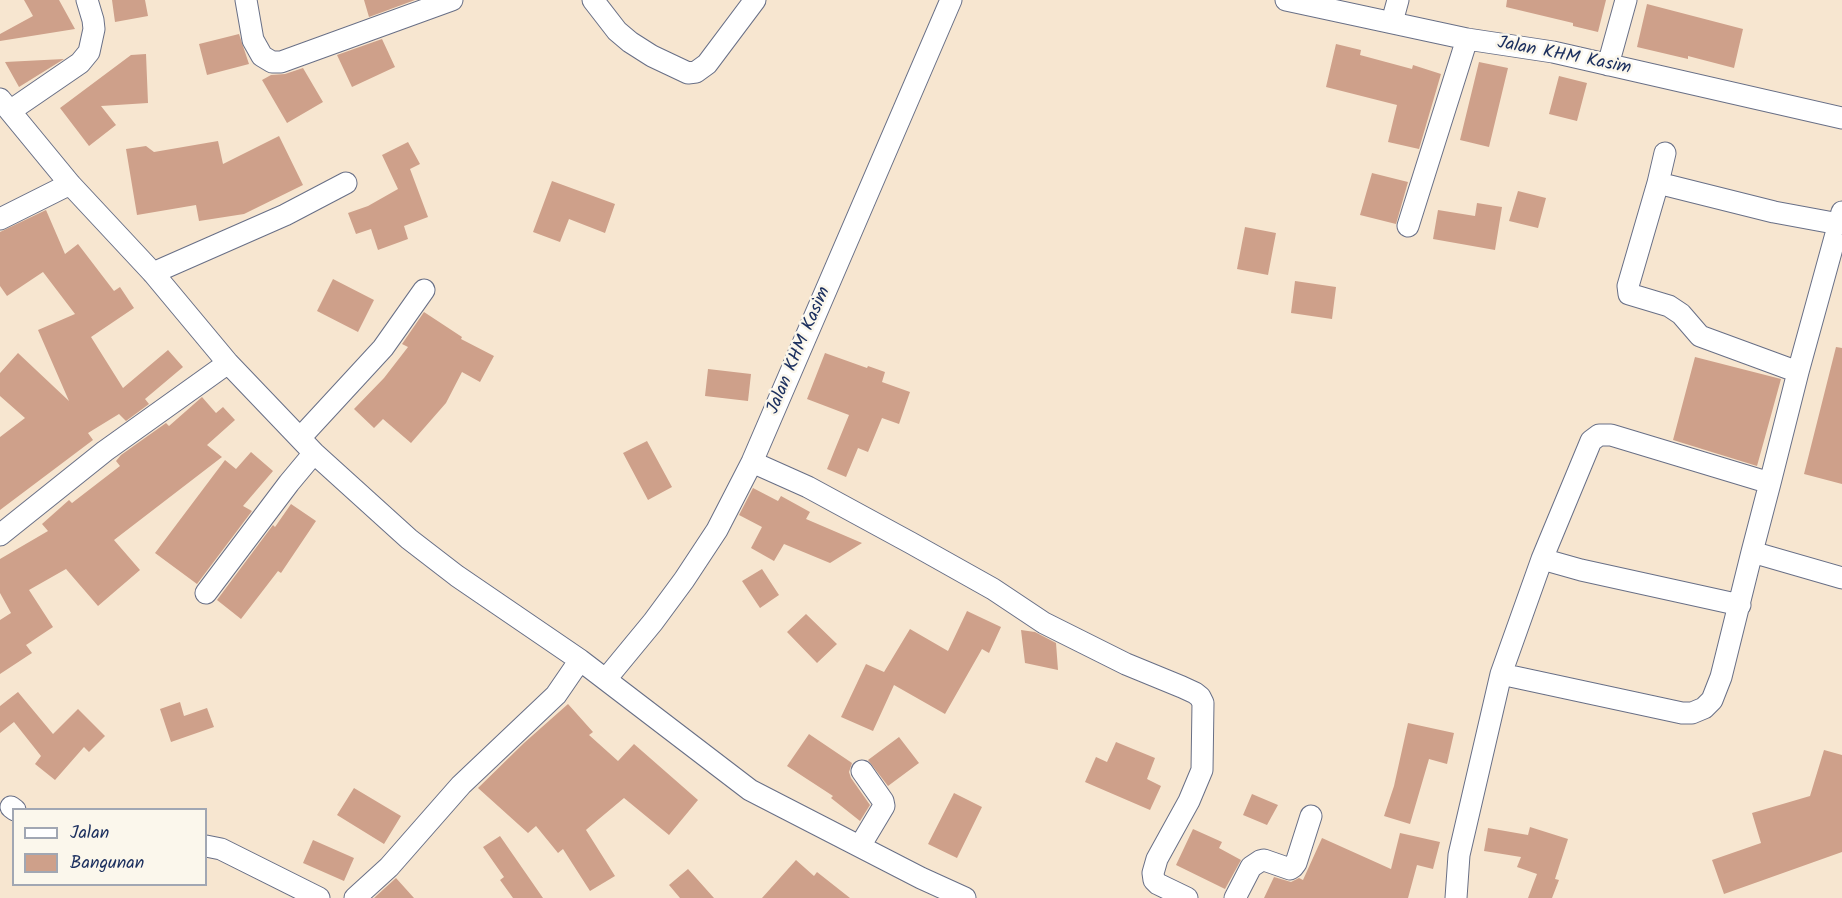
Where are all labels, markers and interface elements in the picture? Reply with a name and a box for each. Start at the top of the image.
street label: Jalan KHM Kasim [1495,33,1633,81]
street label: Jalan KHM Kasim [763,284,837,418]
legend [12,808,207,886]
text: Jalan [70,819,109,848]
text: Bangunan [70,849,144,878]

